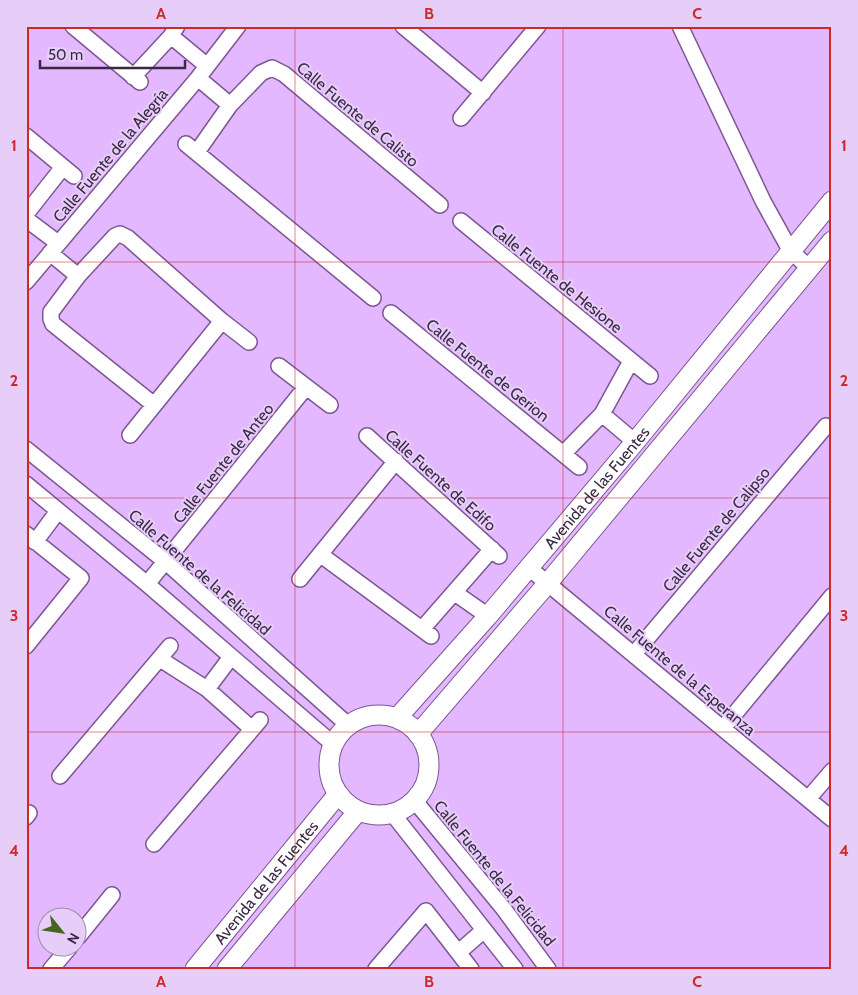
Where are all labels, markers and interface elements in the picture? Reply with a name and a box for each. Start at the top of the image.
text: A [156,4,166,23]
text: B [424,4,434,23]
text: C [692,4,702,23]
scale bar [40,38,185,70]
text: 50 m [48,46,83,64]
street label: Calle Fuente de Calisto [293,58,423,171]
street label: Calle Fuente de la Alegría [49,84,172,226]
text: 1 [11,136,17,155]
text: 1 [841,136,847,155]
street label: Calle Fuente de Hesione [487,220,626,337]
street label: Calle Fuente de Gerion [422,315,553,426]
text: 2 [10,371,18,390]
text: 2 [840,371,848,390]
street label: Calle Fuente de Anteo [169,399,278,527]
street label: Avenida de las Fuentes [540,423,654,553]
street label: Calle Fuente de Edifo [381,426,500,535]
street label: Calle Fuente de Calipso [659,463,774,595]
street label: Calle Fuente de la Felicidad [125,506,275,639]
street label: Calle Fuente de la Esperanza [600,601,760,740]
text: 3 [10,606,18,625]
text: 3 [840,606,848,625]
street label: Calle Fuente de la Felicidad [430,797,559,950]
street label: Avenida de las Fuentes [210,817,322,948]
text: 4 [9,841,19,860]
text: 4 [839,841,849,860]
north arrow [38,908,88,958]
text: N [63,930,84,947]
text: A [156,972,166,991]
text: B [424,972,434,991]
text: C [692,972,702,991]

